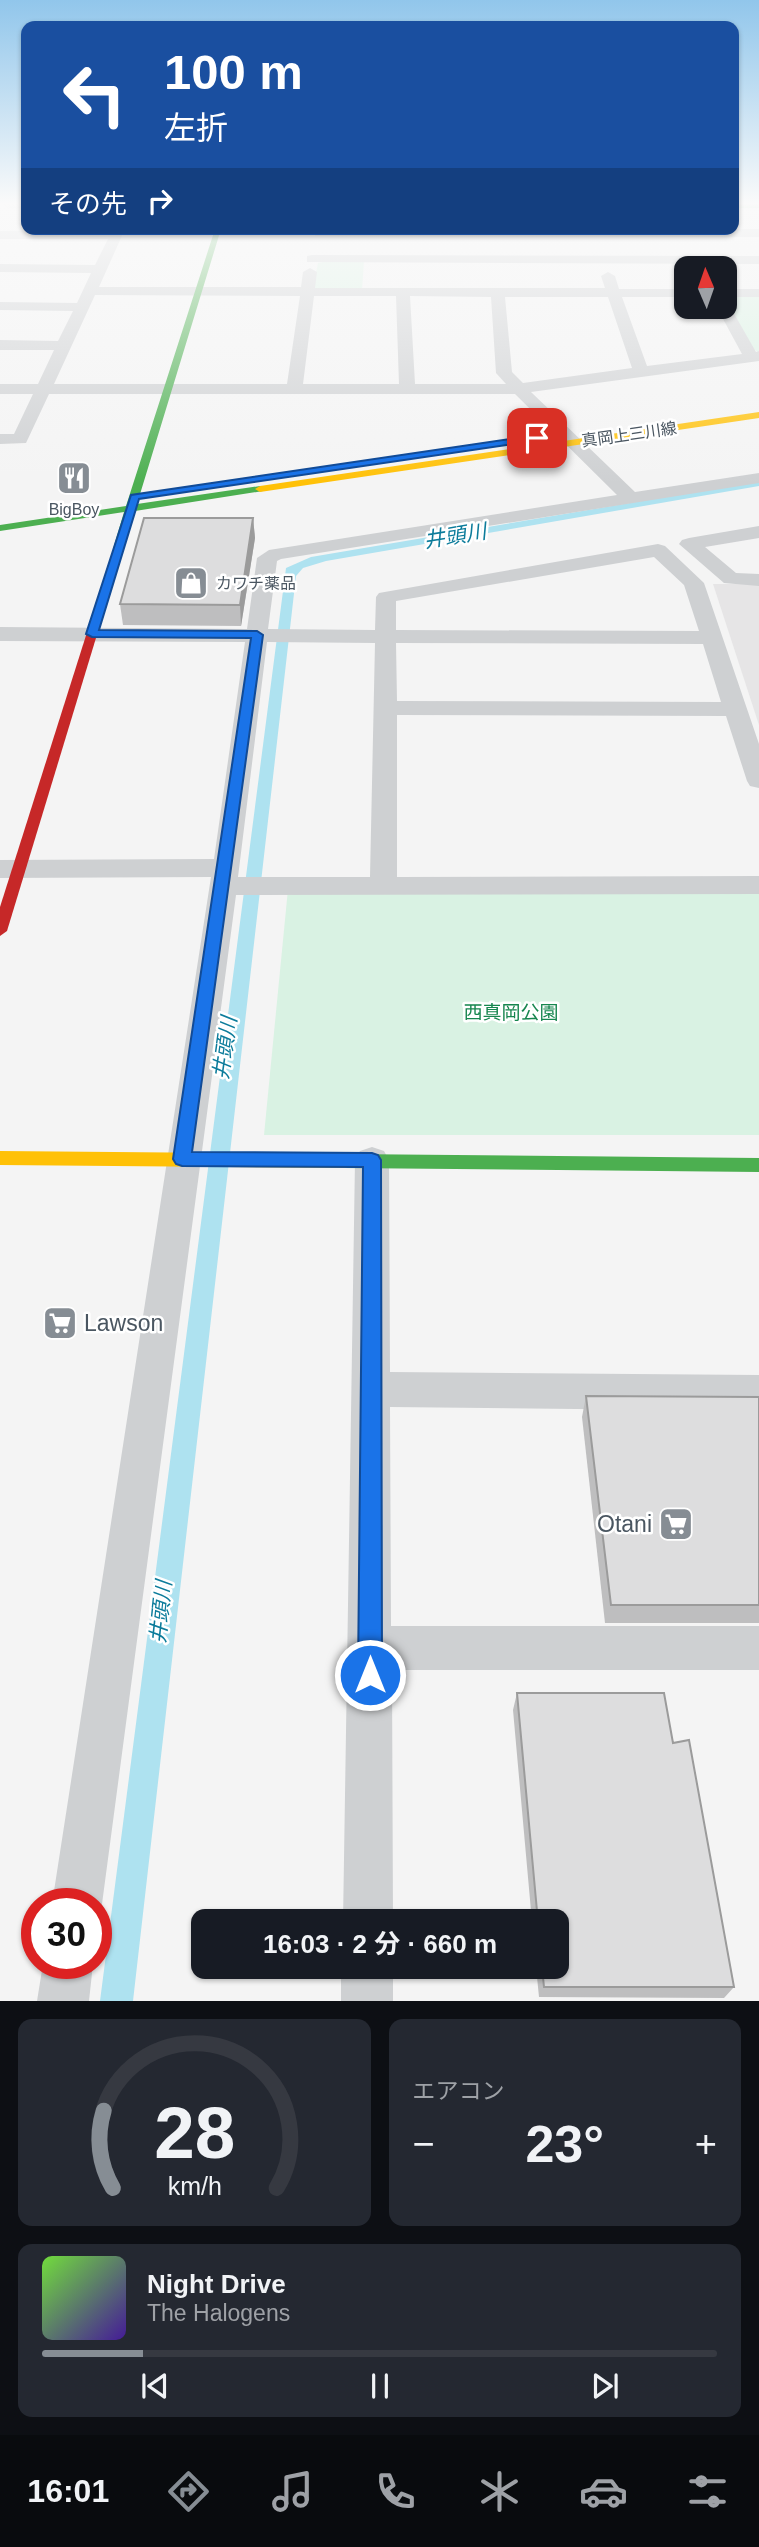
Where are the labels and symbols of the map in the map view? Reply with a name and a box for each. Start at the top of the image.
north arrow [674,256,737,318]
pin [507,408,567,468]
street label: 真岡上三川線 [580,419,678,450]
restaurant icon: BigBoy [55,459,93,497]
place label: BigBoy [49,501,99,518]
water label: 井頭川 [422,519,490,552]
shop icon: カワチ薬品 [172,564,210,602]
place label: カワチ薬品 [216,575,296,592]
park label: 西真岡公園 [463,1002,559,1023]
water label: 井頭川 [209,1013,241,1081]
supermarket icon: Lawson [41,1304,79,1342]
place label: Lawson [84,1310,163,1336]
supermarket icon: Otani [657,1505,695,1543]
place label: Otani [597,1511,652,1537]
water label: 井頭川 [146,1577,175,1644]
position arrow [333,1638,407,1712]
speed limit sign: 30 [21,1888,112,1979]

